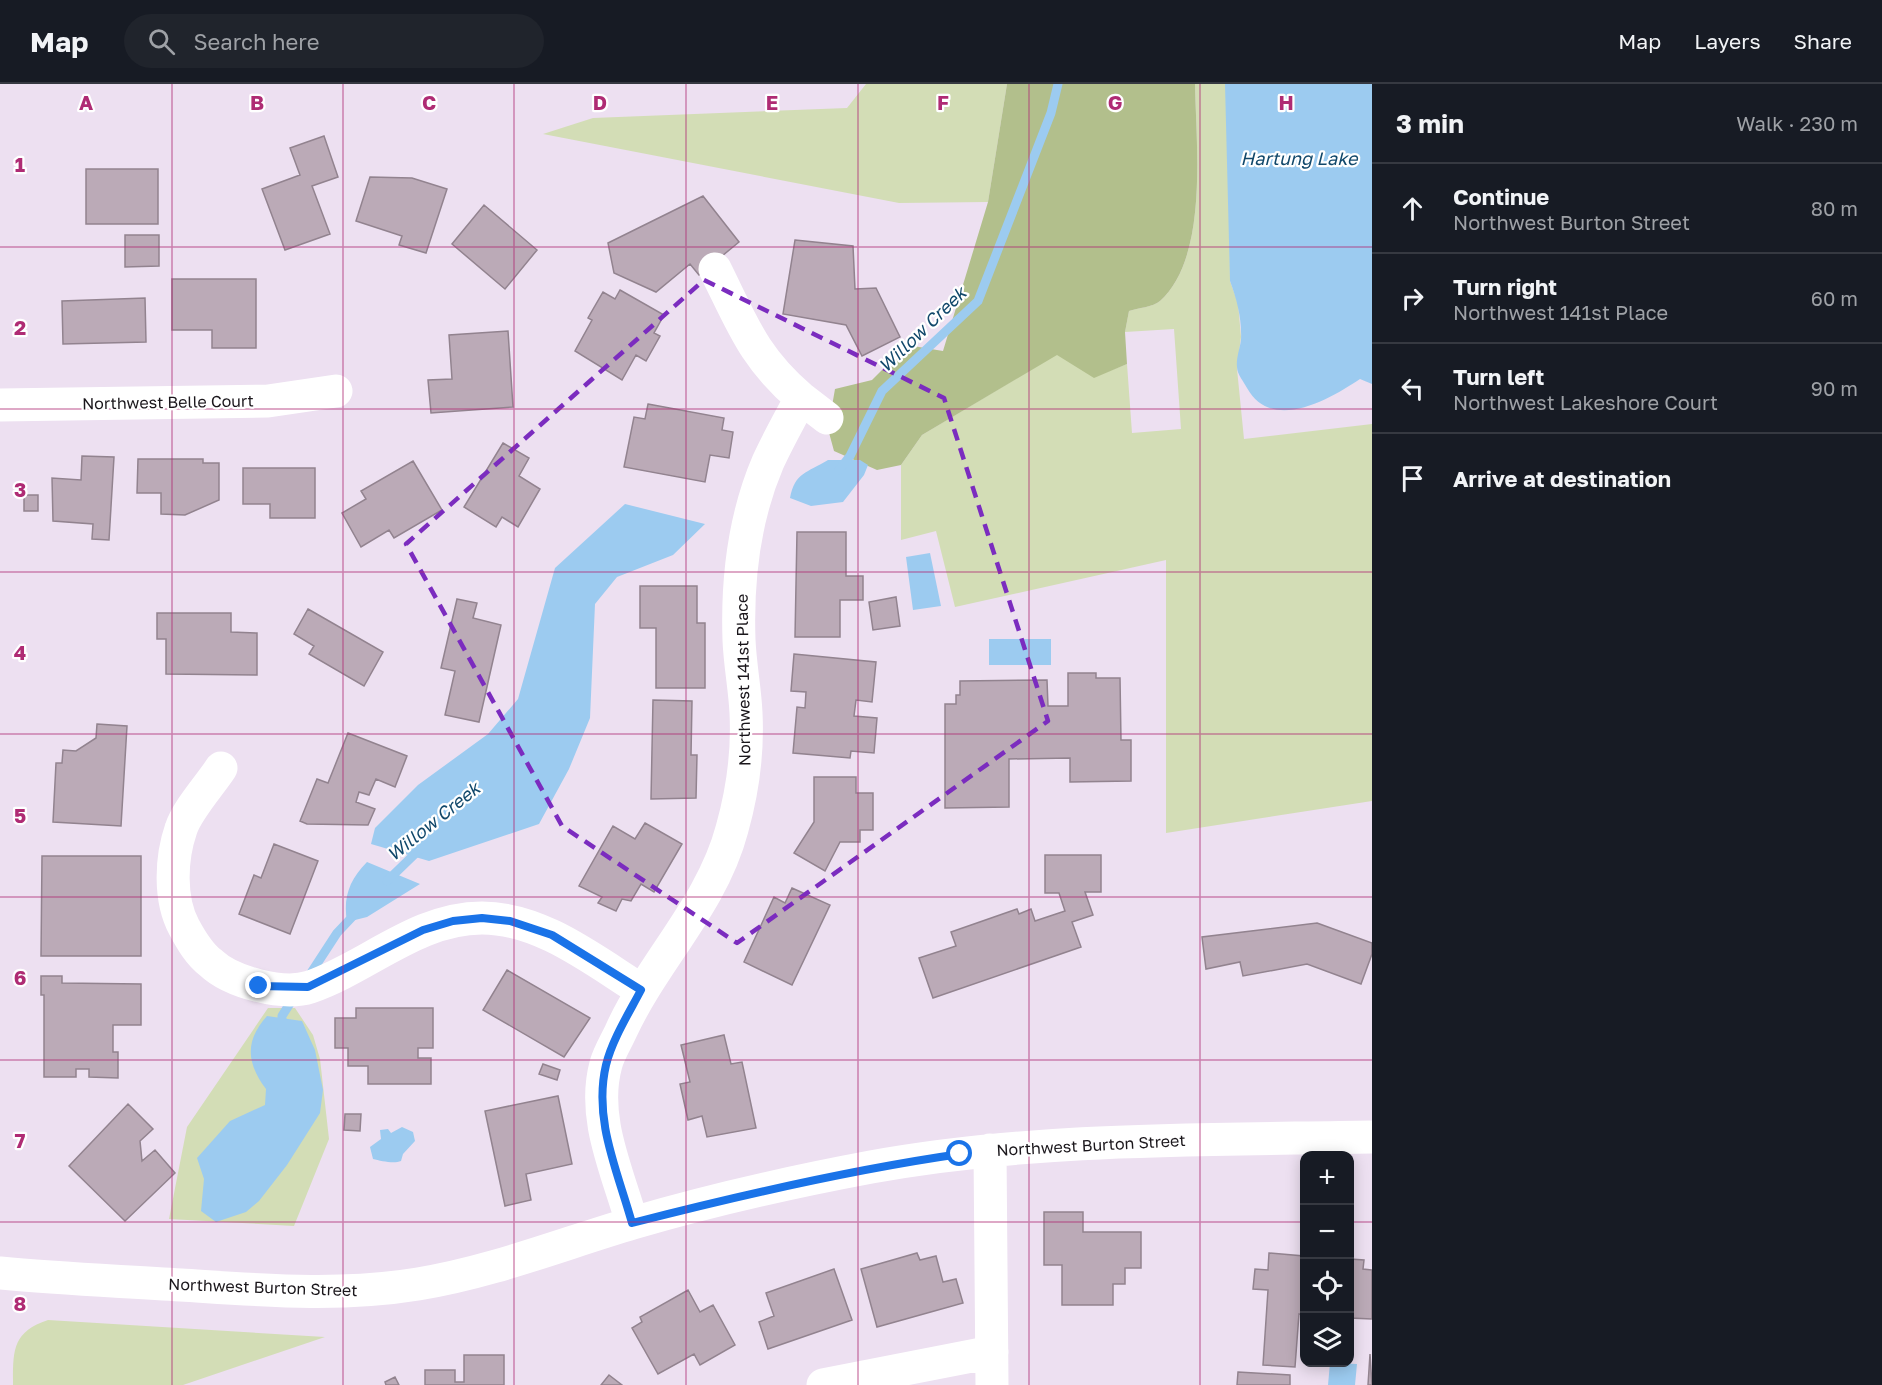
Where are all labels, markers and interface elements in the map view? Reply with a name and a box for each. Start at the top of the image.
search box [124,14,544,68]
text: Map [30,25,88,58]
icon: search [145,25,178,58]
text: Search here [193,28,319,55]
text: Map [1618,28,1661,54]
text: Layers [1694,28,1761,54]
text: Share [1794,28,1852,54]
text: A [79,90,93,114]
text: B [250,90,264,114]
text: C [422,90,436,114]
text: D [593,90,607,114]
text: E [766,90,778,114]
text: F [937,90,949,114]
text: G [1108,90,1122,114]
text: H [1278,90,1294,114]
text: 3 min [1396,108,1464,139]
text: Walk · 230 m [1736,111,1858,135]
water label: Hartung Lake [1241,147,1359,169]
text: 1 [15,152,25,176]
text: Continue [1453,183,1549,210]
icon: ahead [1396,192,1429,225]
text: 80 m [1811,196,1858,220]
text: Northwest Burton Street [1453,210,1690,234]
text: Turn right [1453,273,1557,300]
water label: Willow Creek [874,280,972,376]
icon: right [1396,282,1429,315]
text: 60 m [1811,286,1858,310]
text: Northwest 141st Place [1453,300,1668,324]
text: 2 [14,315,26,339]
text: Turn left [1453,363,1544,390]
icon: left [1396,372,1429,405]
text: 90 m [1811,376,1858,400]
text: Northwest Lakeshore Court [1453,390,1718,414]
street label: Northwest Belle Court [82,391,254,413]
icon: arrive [1396,462,1429,495]
text: Arrive at destination [1453,465,1671,492]
text: 3 [14,477,26,501]
street label: Northwest 141st Place [731,594,755,766]
text: 4 [14,640,26,664]
water label: Willow Creek [382,776,485,865]
text: 5 [14,803,26,827]
text: 6 [14,965,26,989]
route end [245,972,271,998]
text: 7 [15,1128,26,1152]
street label: Northwest Burton Street [996,1130,1186,1160]
route start [946,1140,972,1166]
map controls [1300,1151,1354,1367]
button: + [1300,1151,1354,1205]
button: − [1300,1205,1354,1259]
button: locate [1300,1259,1354,1313]
street label: Northwest Burton Street [168,1274,358,1300]
text: 8 [14,1291,26,1315]
button: layers [1300,1313,1354,1367]

